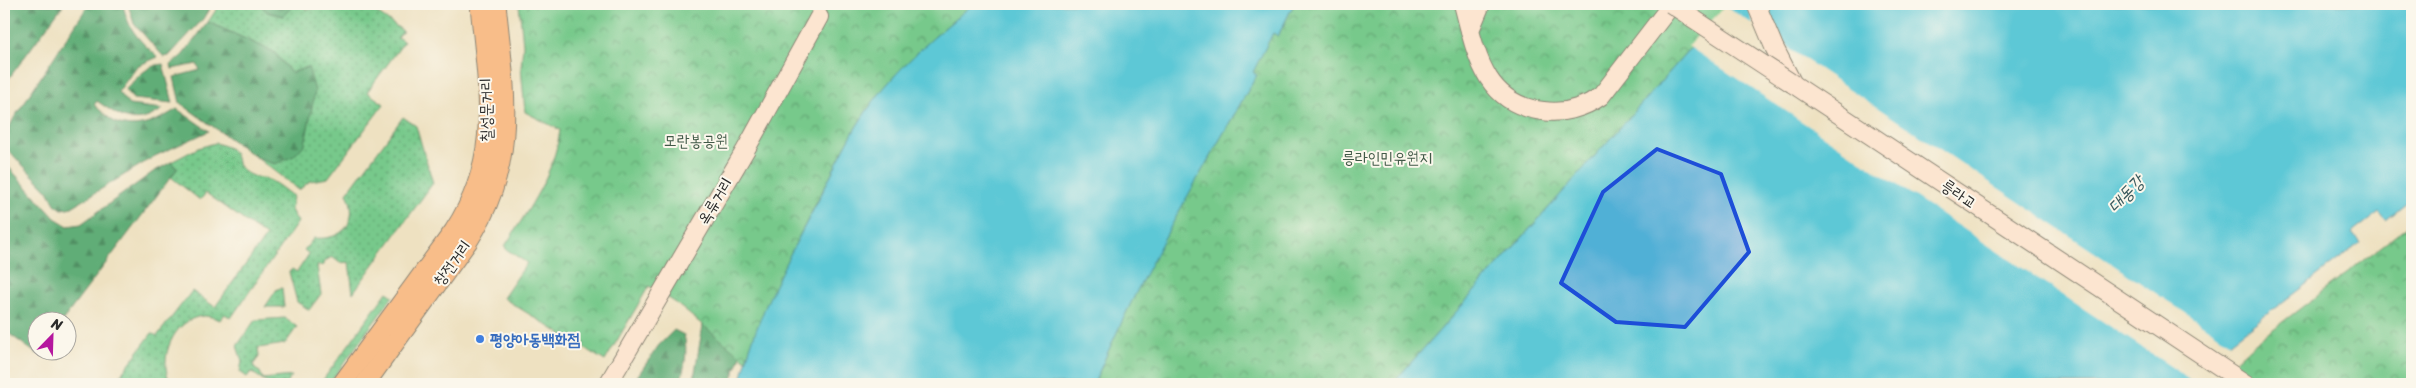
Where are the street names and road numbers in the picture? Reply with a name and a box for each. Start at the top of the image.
street label: 칠성문거리 [471,78,501,142]
street label: 옥류거리 [689,171,741,231]
street label: 릉라교 [1935,171,1983,217]
street label: 창전거리 [425,234,479,292]

